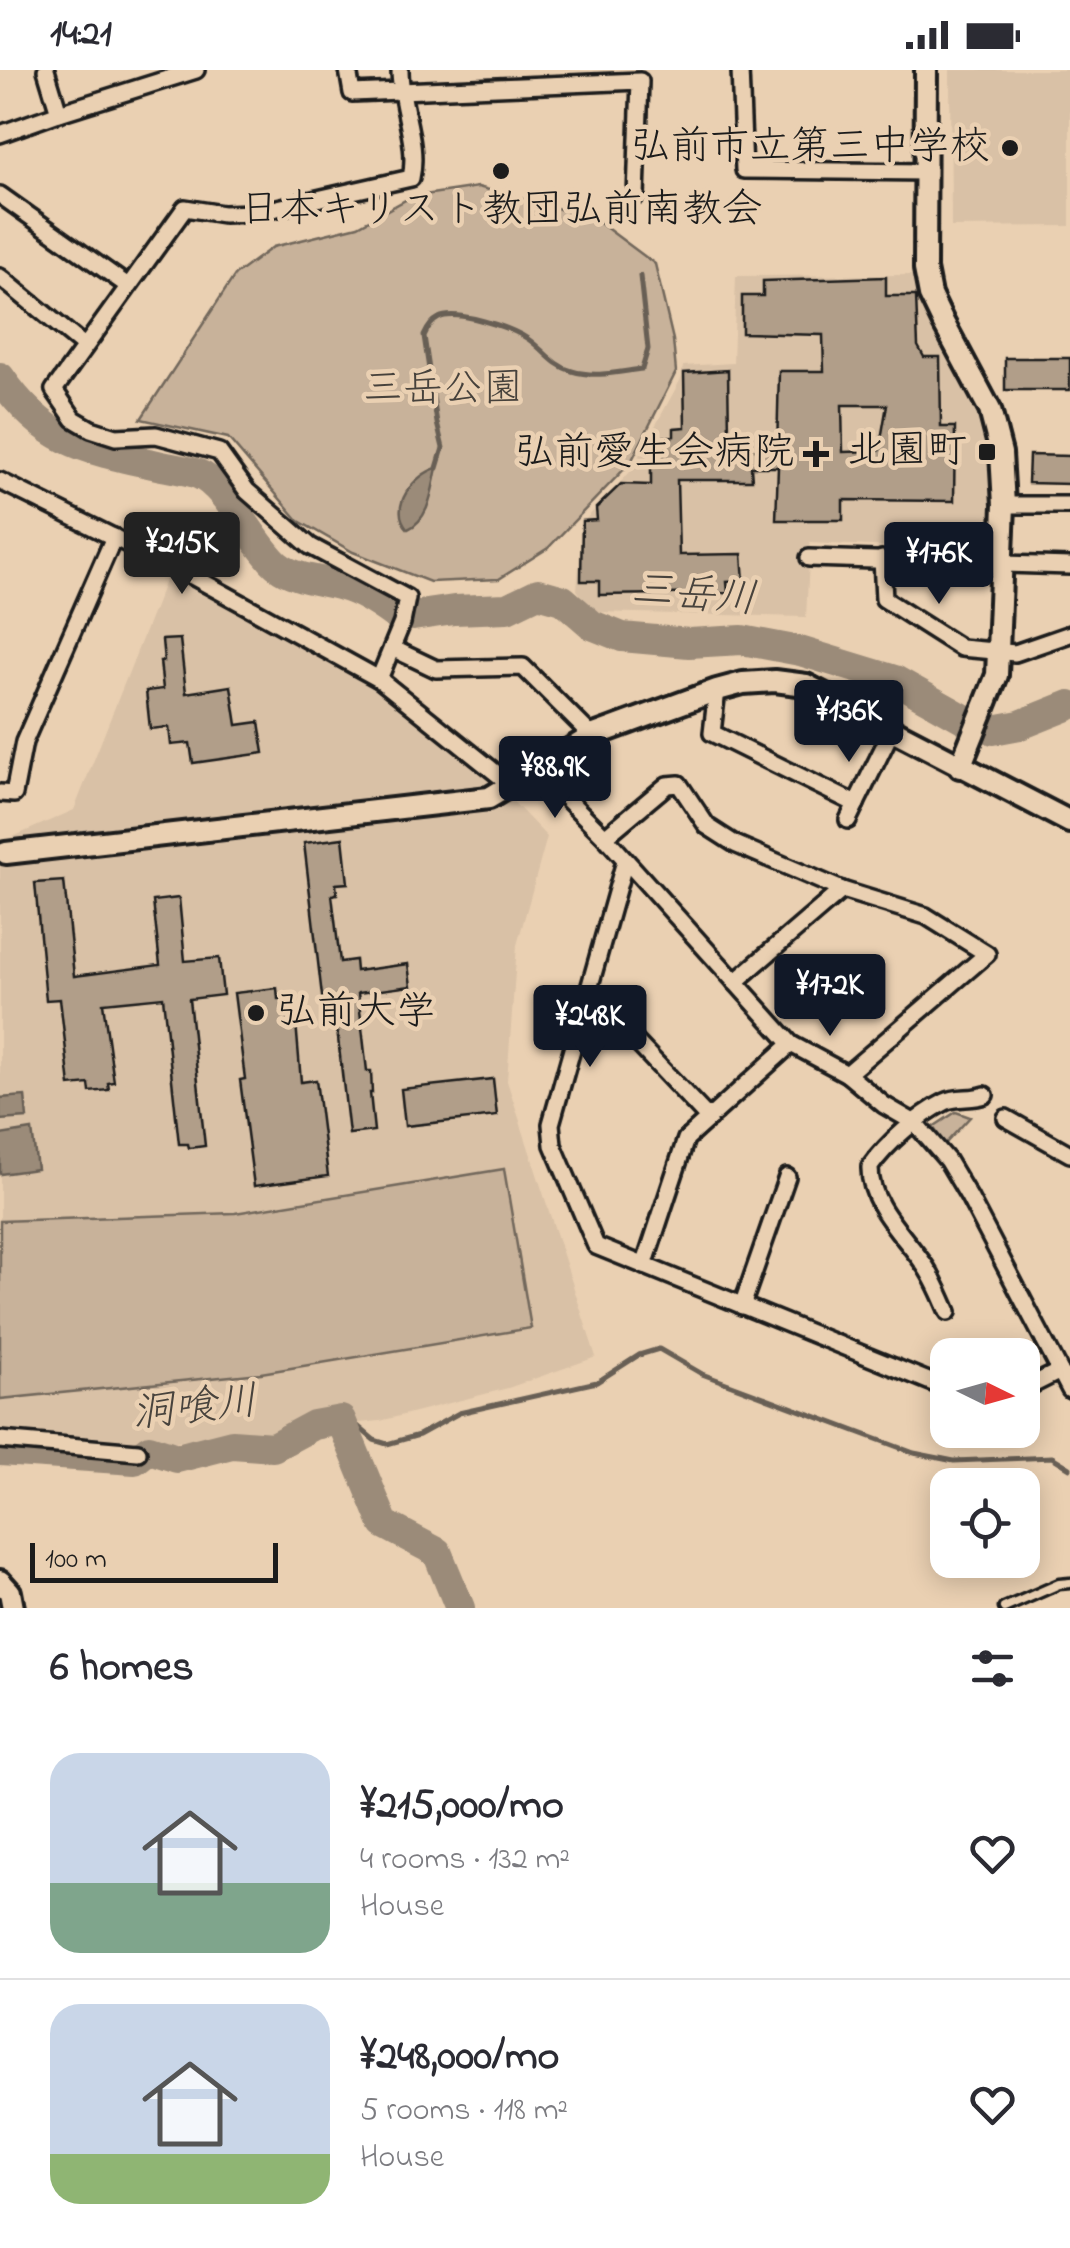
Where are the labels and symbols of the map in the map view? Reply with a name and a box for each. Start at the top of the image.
place label: 弘前市立第三中学校 [630,119,990,178]
marker: 弘前市立第三中学校 [999,137,1021,159]
marker: 日本キリスト教団弘前南教会 [490,160,512,182]
place label: 日本キリスト教団弘前南教会 [239,182,763,241]
park label: 三岳公園 [363,361,523,420]
place label: 北園町 [847,423,967,482]
place label: 弘前愛生会病院 [514,425,794,484]
marker: 弘前愛生会病院 [803,441,829,467]
marker: 北園町 [976,441,998,463]
pin: ¥215K [112,512,252,597]
pin: ¥176K [869,522,1009,607]
water label: 三岳川 [629,560,759,632]
pin: ¥136K [779,680,919,765]
pin: ¥88.9K [474,736,636,821]
pin: ¥172K [760,954,900,1039]
place label: 弘前大学 [276,984,436,1043]
pin: ¥248K [520,985,660,1070]
marker: 弘前大学 [245,1002,267,1024]
north arrow [930,1338,1040,1448]
water label: 洞喰川 [129,1372,261,1446]
scale bar [30,1538,278,1582]

